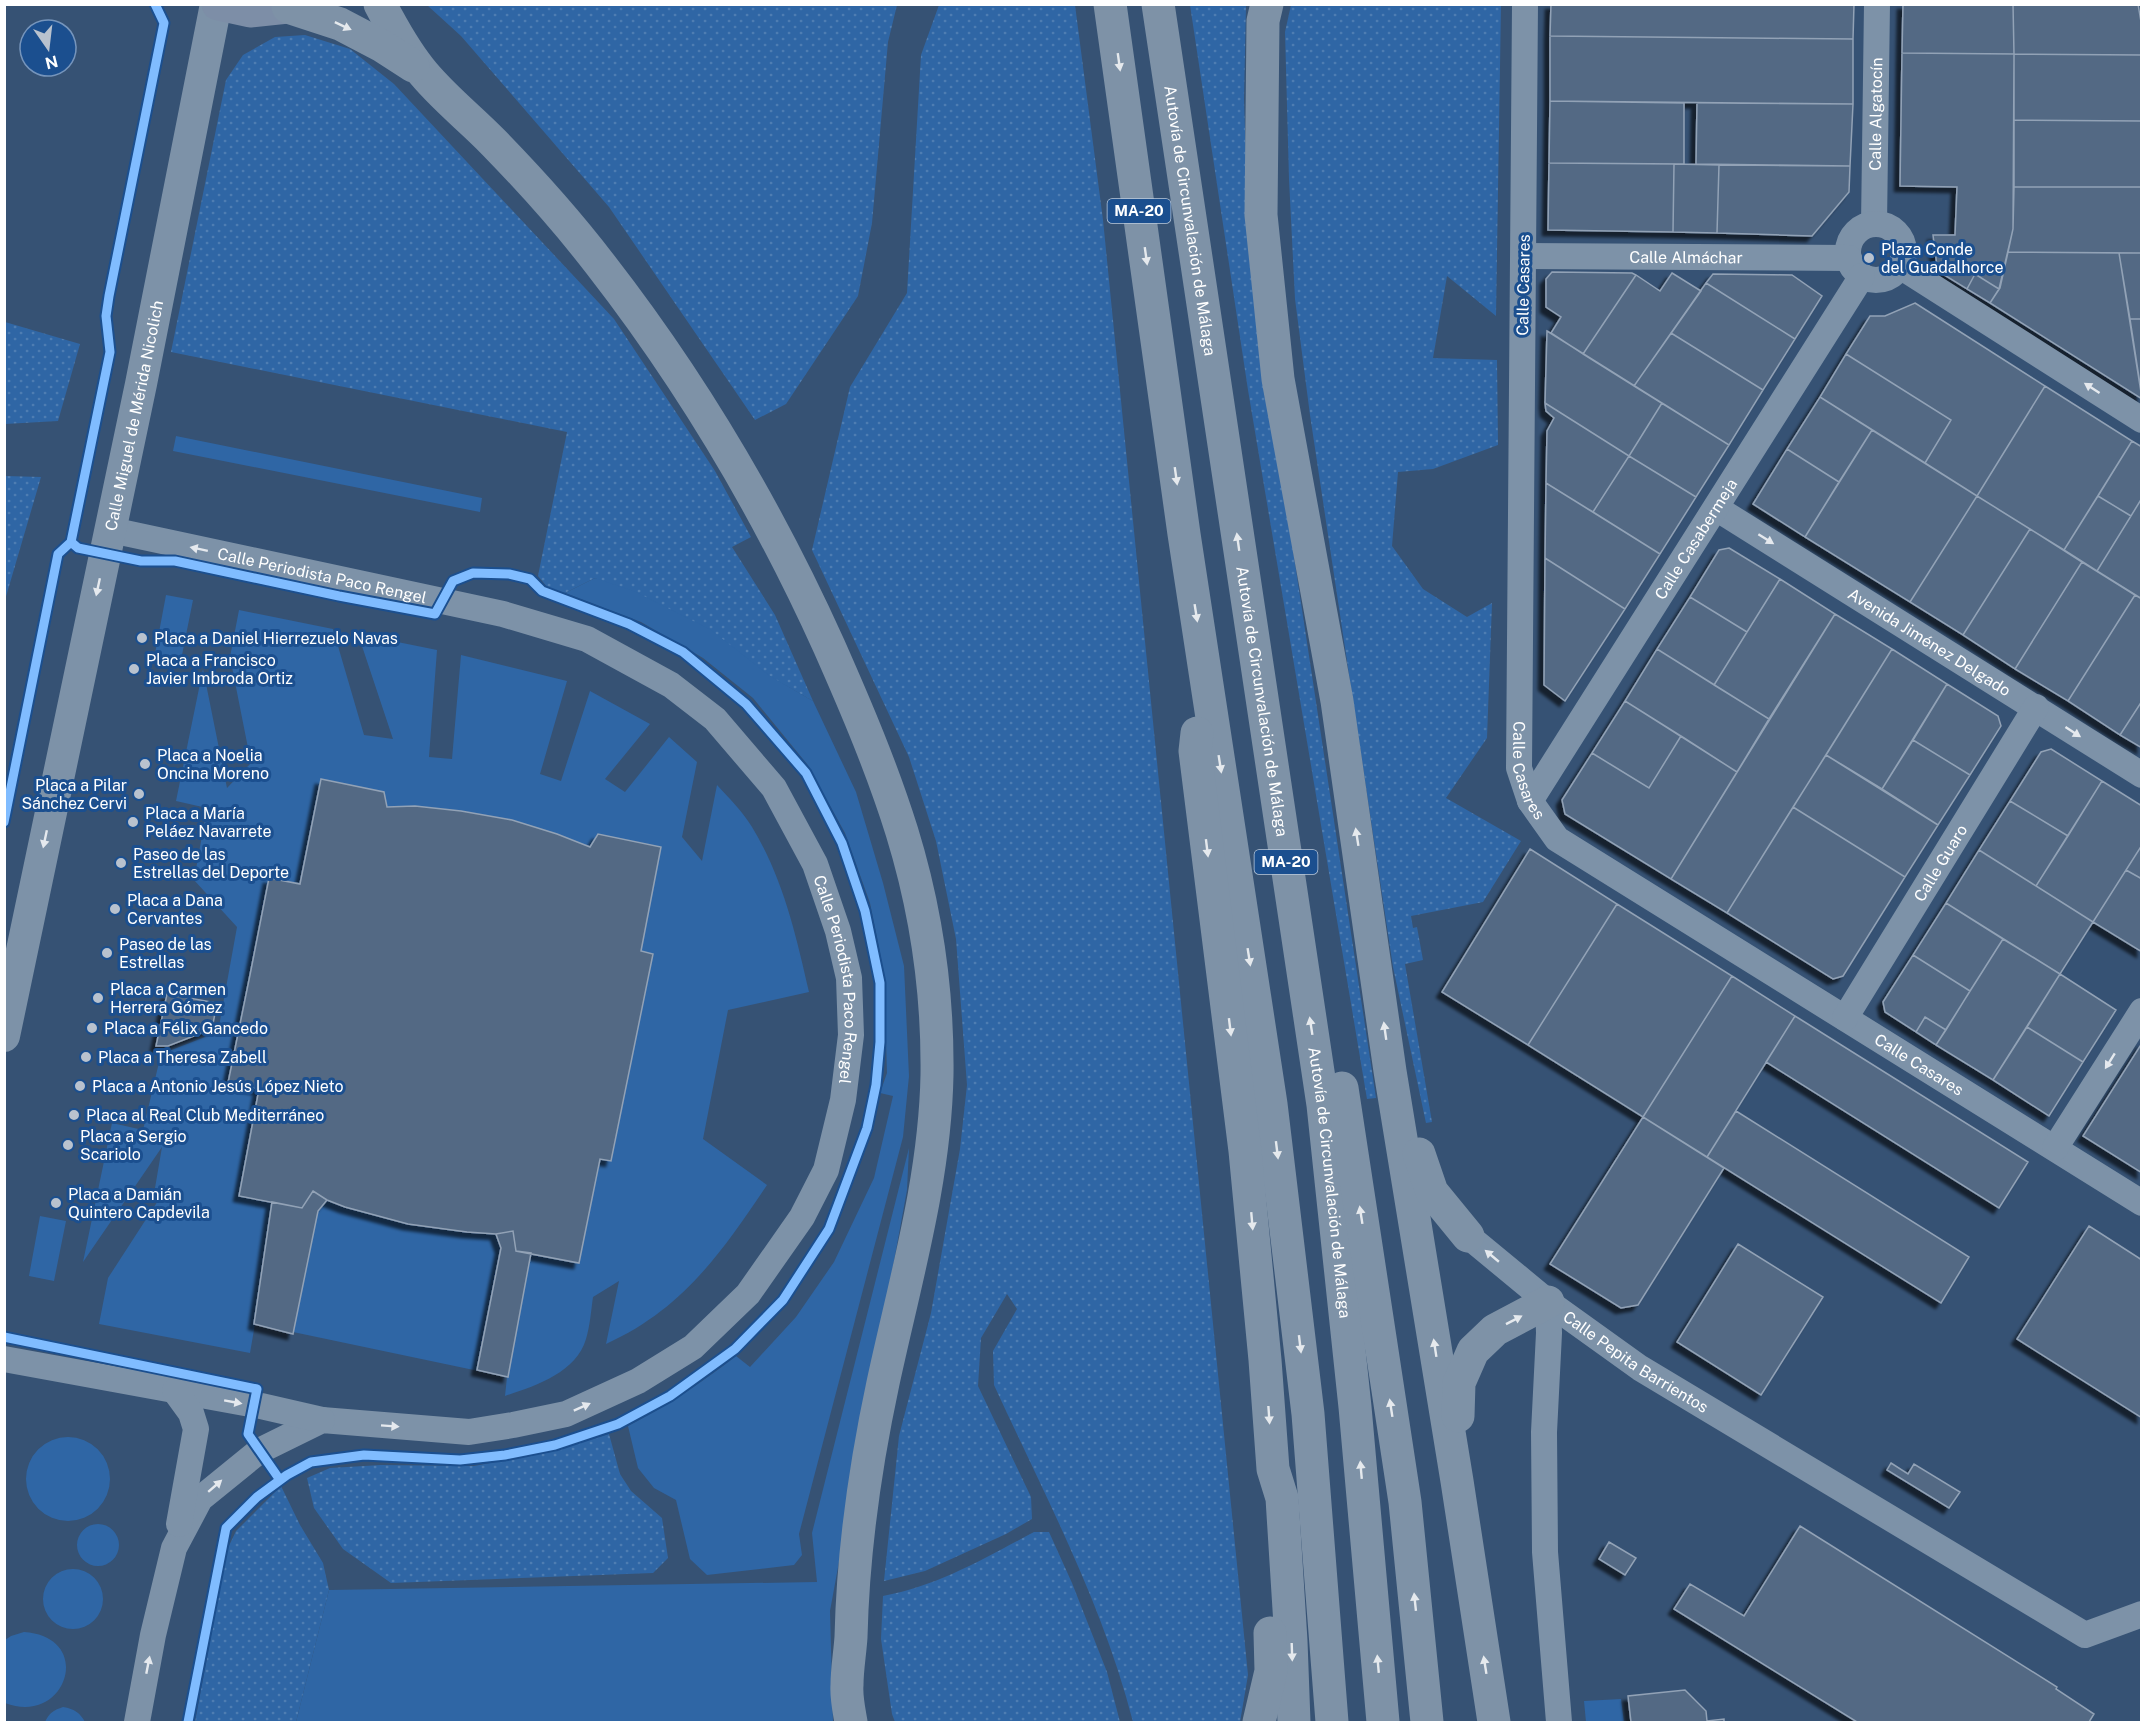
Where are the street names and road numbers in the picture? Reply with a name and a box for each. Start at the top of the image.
street label: Calle Algatocín [1866,57,1886,171]
street label: Autovía de Circunvalación de Málaga [1160,84,1220,357]
road number: MA-20 [1108,199,1170,223]
street label: Calle Casares [1513,234,1534,336]
street label: Calle Almáchar [1629,248,1743,267]
street label: Calle Miguel de Mérida Nicolich [101,299,167,533]
street label: Calle Casabermeja [1651,475,1741,603]
street label: Calle Periodista Paco Rengel [216,544,429,607]
street label: Autovía de Circunvalación de Málaga [1232,565,1292,838]
street label: Avenida Jiménez Delgado [1844,584,2014,700]
street label: Calle Casares [1508,721,1549,823]
street label: Calle Guaro [1910,821,1971,905]
road number: MA-20 [1254,850,1318,874]
street label: Calle Periodista Paco Rengel [810,873,860,1085]
street label: Calle Casares [1871,1030,1967,1100]
street label: Autovía de Circunvalación de Málaga [1304,1045,1355,1319]
street label: Calle Pepita Barrientos [1559,1307,1712,1417]

